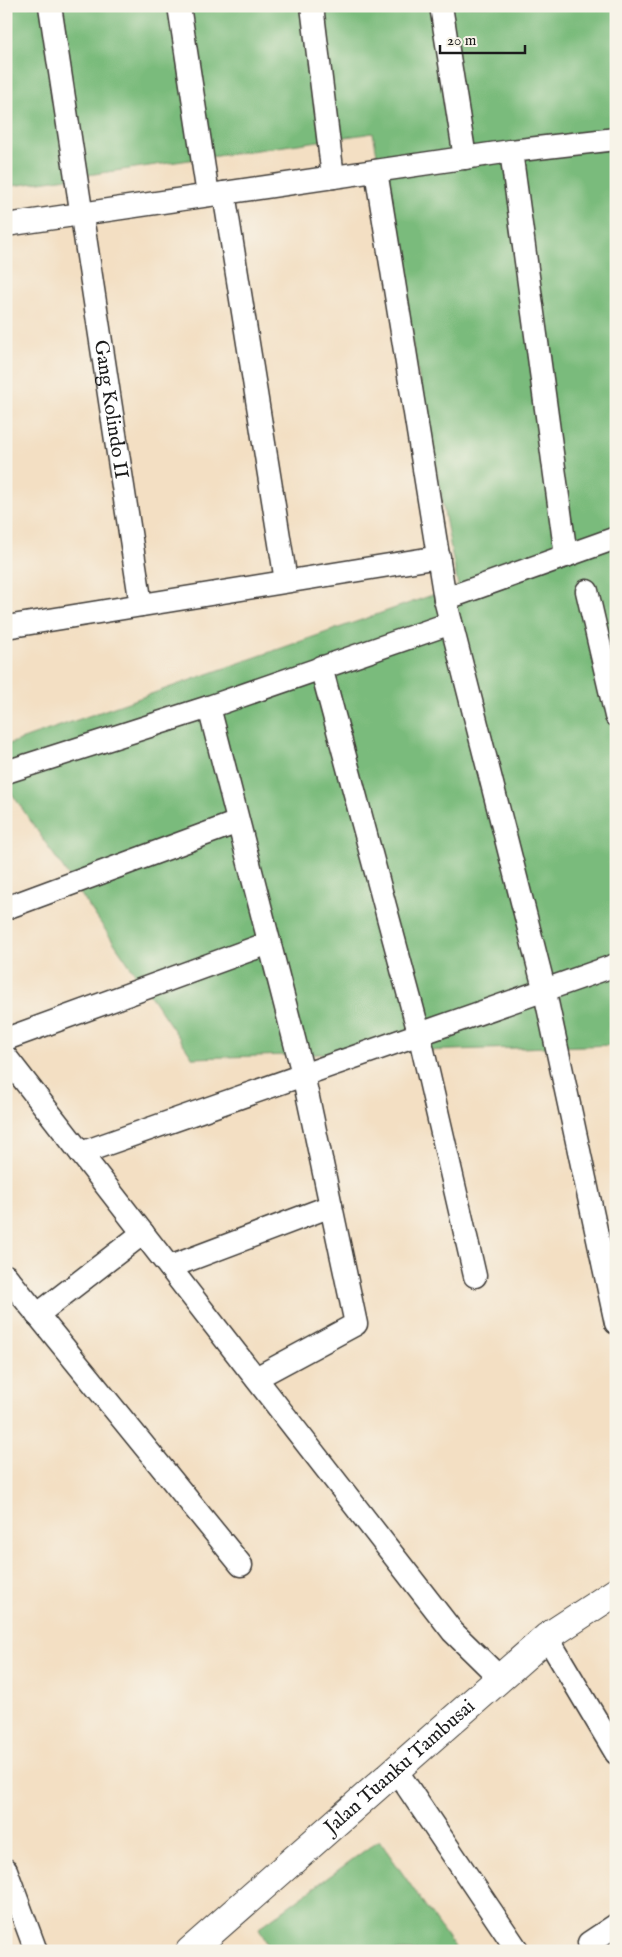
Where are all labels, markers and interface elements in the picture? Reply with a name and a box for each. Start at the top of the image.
scale bar [440,22,524,54]
text: 20 m [447,31,477,50]
street label: Gang Kolindo II [88,338,134,481]
street label: Jalan Tuanku Tambusai [317,1694,480,1841]

